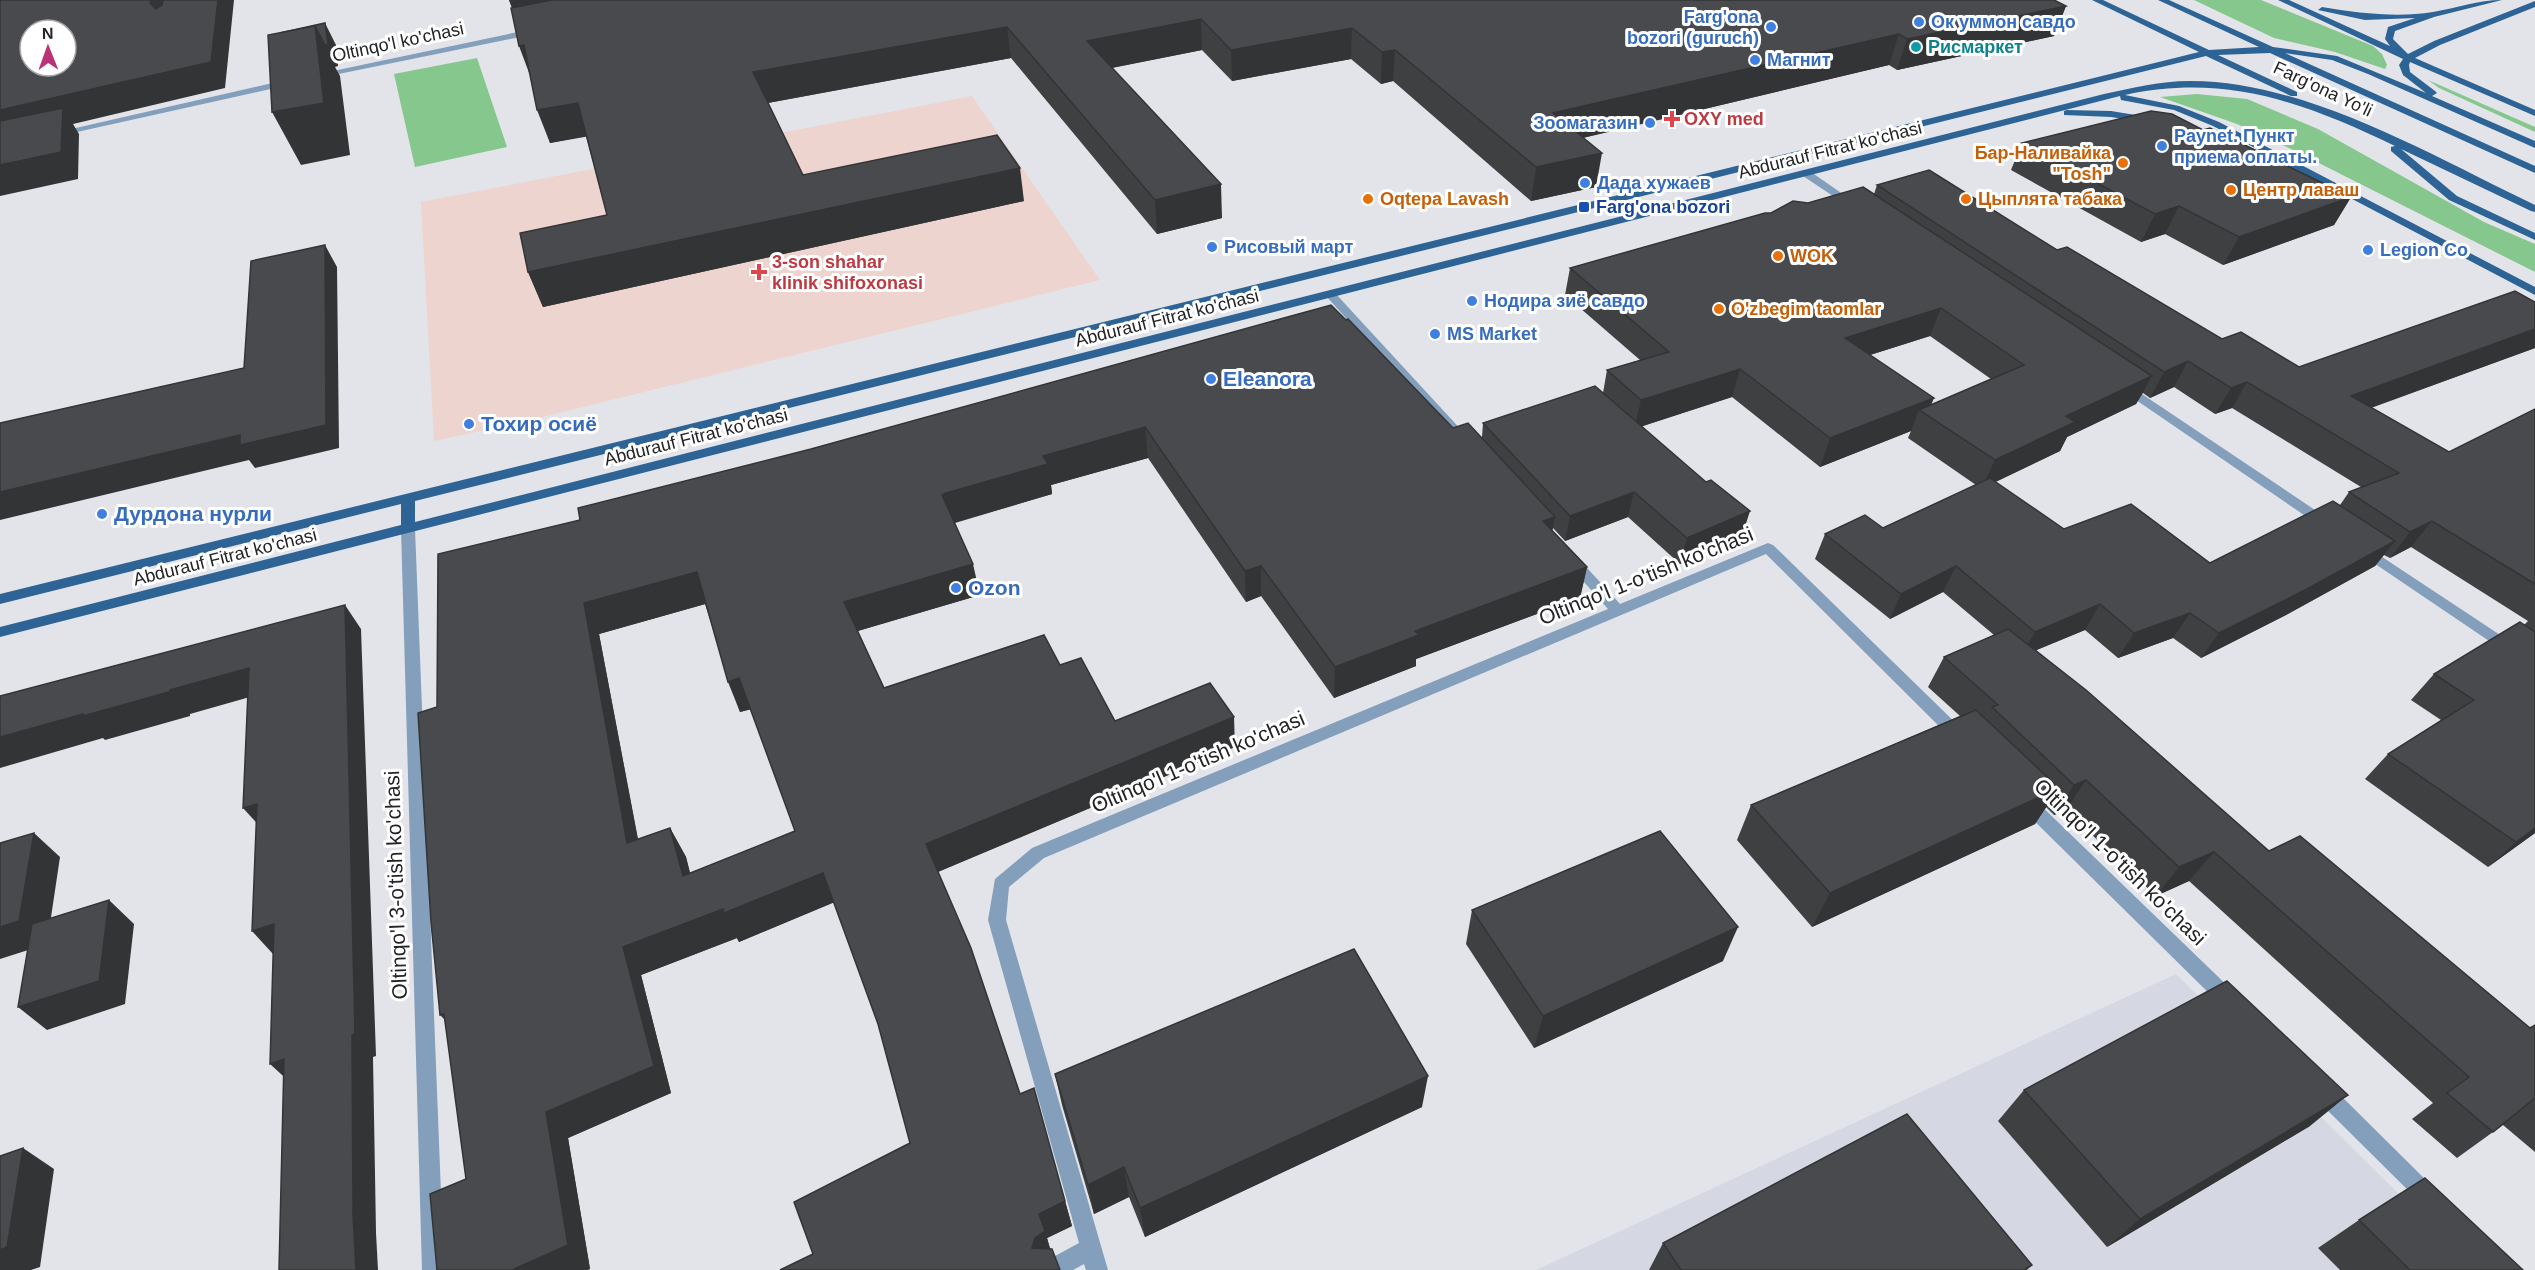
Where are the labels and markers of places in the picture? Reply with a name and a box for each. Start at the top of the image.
place label: Farg'ona bozori (guruch) [1627,7,1760,48]
place label: Ок уммон савдо [1931,12,2076,32]
marker: Ок уммон савдо [1912,15,1926,29]
marker: Farg'ona bozori (guruch) [1764,20,1778,34]
place label: Рисмаркет [1928,37,2023,57]
marker: Рисмаркет [1909,40,1923,54]
place label: Магнит [1767,50,1831,70]
marker: Магнит [1748,53,1762,67]
place label: OXY med [1684,109,1764,129]
marker: OXY med [1665,112,1679,126]
place label: Зоомагазин [1533,113,1638,133]
marker: Зоомагазин [1643,116,1657,130]
place label: Paynet. Пункт приема оплаты. [2174,126,2317,167]
marker: Paynet. Пункт приема оплаты. [2155,139,2169,153]
place label: Бар-Наливайка "Tosh" [1975,143,2112,184]
marker: Бар-Наливайка "Tosh" [2116,156,2130,170]
place label: Дада хужаев [1597,173,1711,193]
marker: Дада хужаев [1578,176,1592,190]
place label: Центр лаваш [2243,180,2359,200]
marker: Центр лаваш [2224,183,2238,197]
place label: Oqtepa Lavash [1380,189,1509,209]
place label: Цыплята табака [1978,189,2123,209]
marker: Oqtepa Lavash [1361,192,1375,206]
marker: Цыплята табака [1959,192,1973,206]
place label: Farg'ona bozori [1596,197,1730,217]
marker: Farg'ona bozori [1577,200,1591,214]
place label: Рисовый март [1224,237,1353,257]
marker: Рисовый март [1205,240,1219,254]
place label: Legion Co [2380,240,2468,260]
marker: Legion Co [2361,243,2375,257]
place label: WOK [1790,246,1834,266]
marker: WOK [1771,249,1785,263]
place label: 3-son shahar klinik shifoxonasi [772,252,923,293]
marker: 3-son shahar klinik shifoxonasi [750,263,768,281]
place label: Нодира зиё савдо [1484,291,1645,311]
marker: Нодира зиё савдо [1465,294,1479,308]
place label: O'zbegim taomlar [1731,299,1881,319]
marker: O'zbegim taomlar [1712,302,1726,316]
place label: MS Market [1447,324,1537,344]
marker: MS Market [1428,327,1442,341]
place label: Eleanora [1223,367,1312,390]
marker: Eleanora [1204,372,1218,386]
place label: Тохир осиё [481,412,597,435]
marker: Тохир осиё [462,417,476,431]
place label: Дурдона нурли [114,502,272,525]
marker: Дурдона нурли [95,507,109,521]
place label: Ozon [968,576,1021,599]
marker: Ozon [949,581,963,595]

